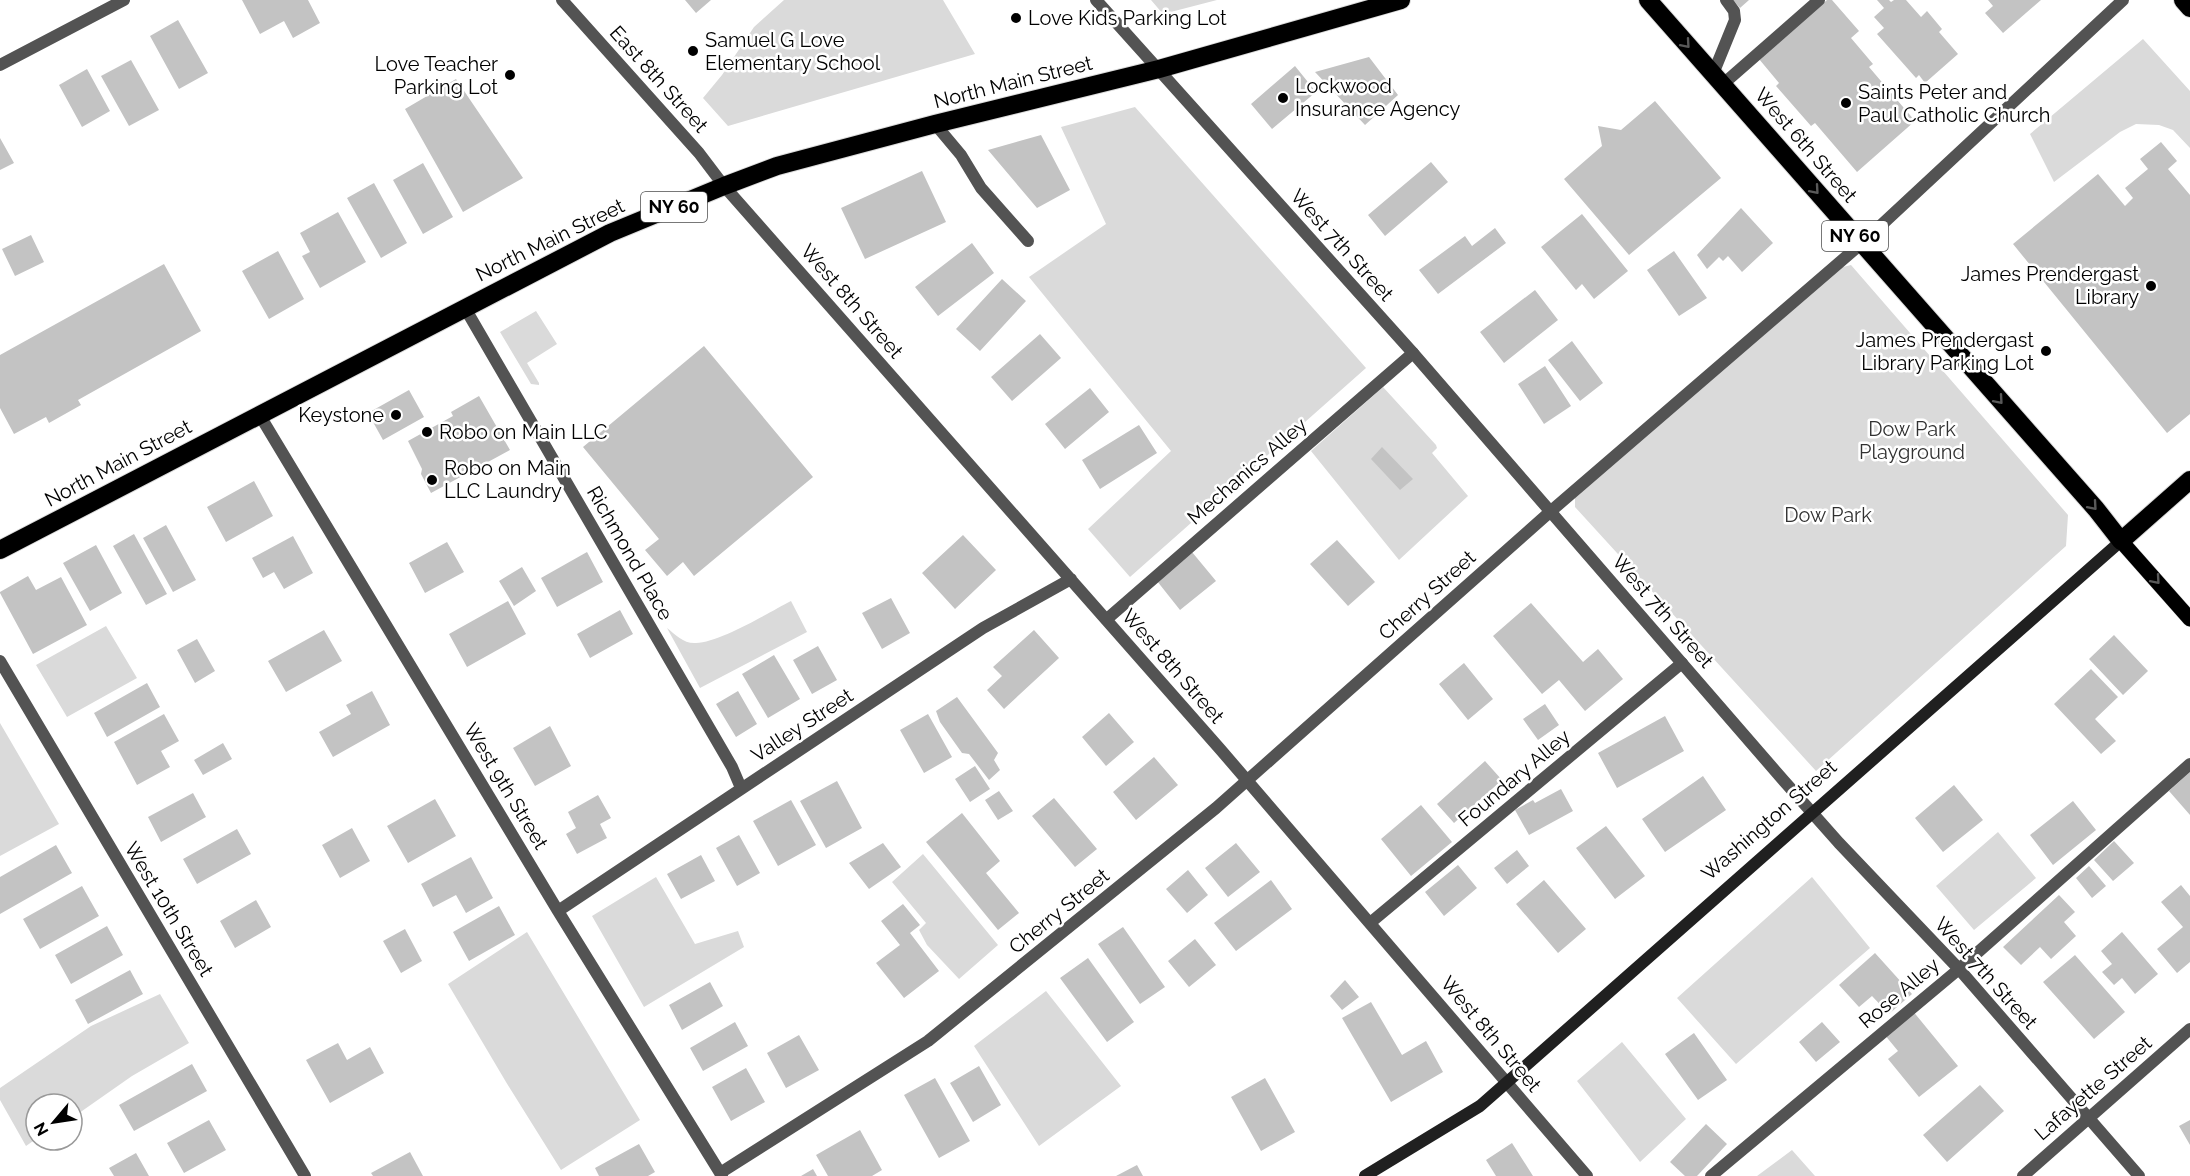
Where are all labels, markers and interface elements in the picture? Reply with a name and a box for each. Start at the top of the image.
place label: Love Kids Parking Lot [1028,6,1227,30]
marker: Love Kids Parking Lot [1009,11,1023,25]
street label: East 8th Street [605,21,713,138]
place label: Samuel G Love Elementary School [705,28,881,75]
one-way arrow [1679,37,1690,48]
marker: Samuel G Love Elementary School [686,44,700,58]
street label: North Main Street [931,51,1095,113]
place label: Love Teacher Parking Lot [374,52,498,99]
marker: Love Teacher Parking Lot [503,68,517,82]
place label: Lockwood Insurance Agency [1295,74,1461,121]
place label: Saints Peter and Paul Catholic Church [1858,80,2050,127]
street label: West 6th Street [1750,83,1862,207]
marker: Lockwood Insurance Agency [1276,91,1290,105]
marker: Saints Peter and Paul Catholic Church [1839,96,1853,110]
street label: West 7th Street [1285,184,1399,306]
one-way arrow [1808,184,1819,194]
road number: NY 60 [641,192,707,222]
street label: North Main Street [472,193,629,286]
road number: NY 60 [1822,221,1888,251]
street label: West 8th Street [796,239,908,363]
place label: James Prendergast Library [1961,262,2139,309]
marker: James Prendergast Library [2144,279,2158,293]
place label: James Prendergast Library Parking Lot [1856,328,2034,375]
marker: James Prendergast Library Parking Lot [2039,344,2053,358]
one-way arrow [1992,393,2003,404]
place label: Keystone [298,403,384,427]
marker: Keystone [389,408,403,422]
street label: Mechanics Alley [1182,412,1312,529]
street label: North Main Street [41,414,196,512]
park label: Dow Park Playground [1859,417,1965,464]
place label: Robo on Main LLC [439,420,608,444]
marker: Robo on Main LLC [420,425,434,439]
place label: Robo on Main LLC Laundry [444,456,571,503]
marker: Robo on Main LLC Laundry [425,473,439,487]
street label: Richmond Place [582,482,678,625]
one-way arrow [2086,499,2097,509]
park label: Dow Park [1784,503,1872,527]
street label: Cherry Street [1374,545,1481,645]
street label: West 7th Street [1607,549,1719,673]
one-way arrow [2148,573,2159,584]
street label: West 8th Street [1117,604,1229,728]
street label: Valley Street [747,683,858,767]
street label: West 9th Street [459,718,553,854]
street label: Foundary Alley [1453,724,1575,832]
street label: Washington Street [1697,755,1842,885]
street label: West 10th Street [119,837,219,981]
street label: Cherry Street [1004,863,1114,959]
street label: West 7th Street [1929,912,2043,1034]
street label: Rose Alley [1854,952,1944,1033]
street label: West 8th Street [1436,971,1547,1097]
street label: Lafayette Street [2030,1030,2157,1145]
north arrow [24,1092,84,1152]
text: N [30,1119,53,1139]

